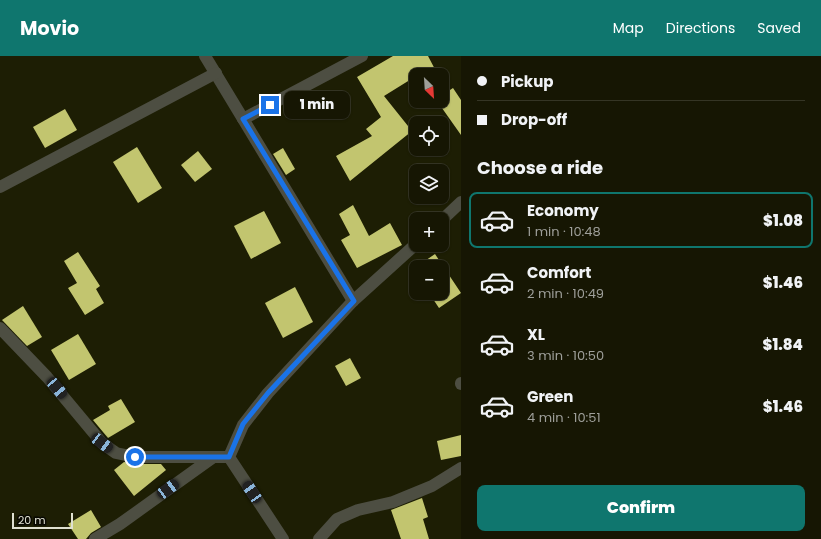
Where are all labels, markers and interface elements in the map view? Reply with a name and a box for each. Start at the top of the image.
text: Movio [20,15,79,42]
text: Map [613,18,644,38]
text: Directions [666,18,735,38]
text: Saved [757,18,801,38]
north arrow [409,68,449,108]
map controls [409,68,449,300]
text: Pickup [501,71,553,92]
callout: 1 min [284,91,350,119]
text: 1 min [300,95,334,114]
route end [261,96,279,114]
text: Drop-off [501,109,567,130]
button: locate [409,116,449,156]
text: Choose a ride [477,155,603,180]
button: layers [409,164,449,204]
text: Economy [527,200,599,221]
icon: car [479,202,515,238]
text: $1.08 [763,210,803,231]
button: + [409,212,449,252]
text: 1 min · 10:48 [527,222,601,241]
button: − [409,260,449,300]
text: Comfort [527,262,591,283]
icon: car [479,264,515,300]
text: $1.46 [763,272,803,293]
text: 2 min · 10:49 [527,284,604,303]
text: XL [527,324,545,345]
icon: car [479,326,515,362]
text: $1.84 [763,334,803,355]
text: 3 min · 10:50 [527,346,604,365]
car [45,375,69,401]
text: Green [527,386,573,407]
icon: car [479,388,515,424]
text: $1.46 [763,396,803,417]
text: 4 min · 10:51 [527,408,601,427]
car [89,431,115,455]
route start [126,448,144,466]
car [155,477,181,501]
car [240,479,264,505]
button: Confirm [477,485,805,531]
scale bar [12,511,73,530]
text: 20 m [18,512,46,528]

